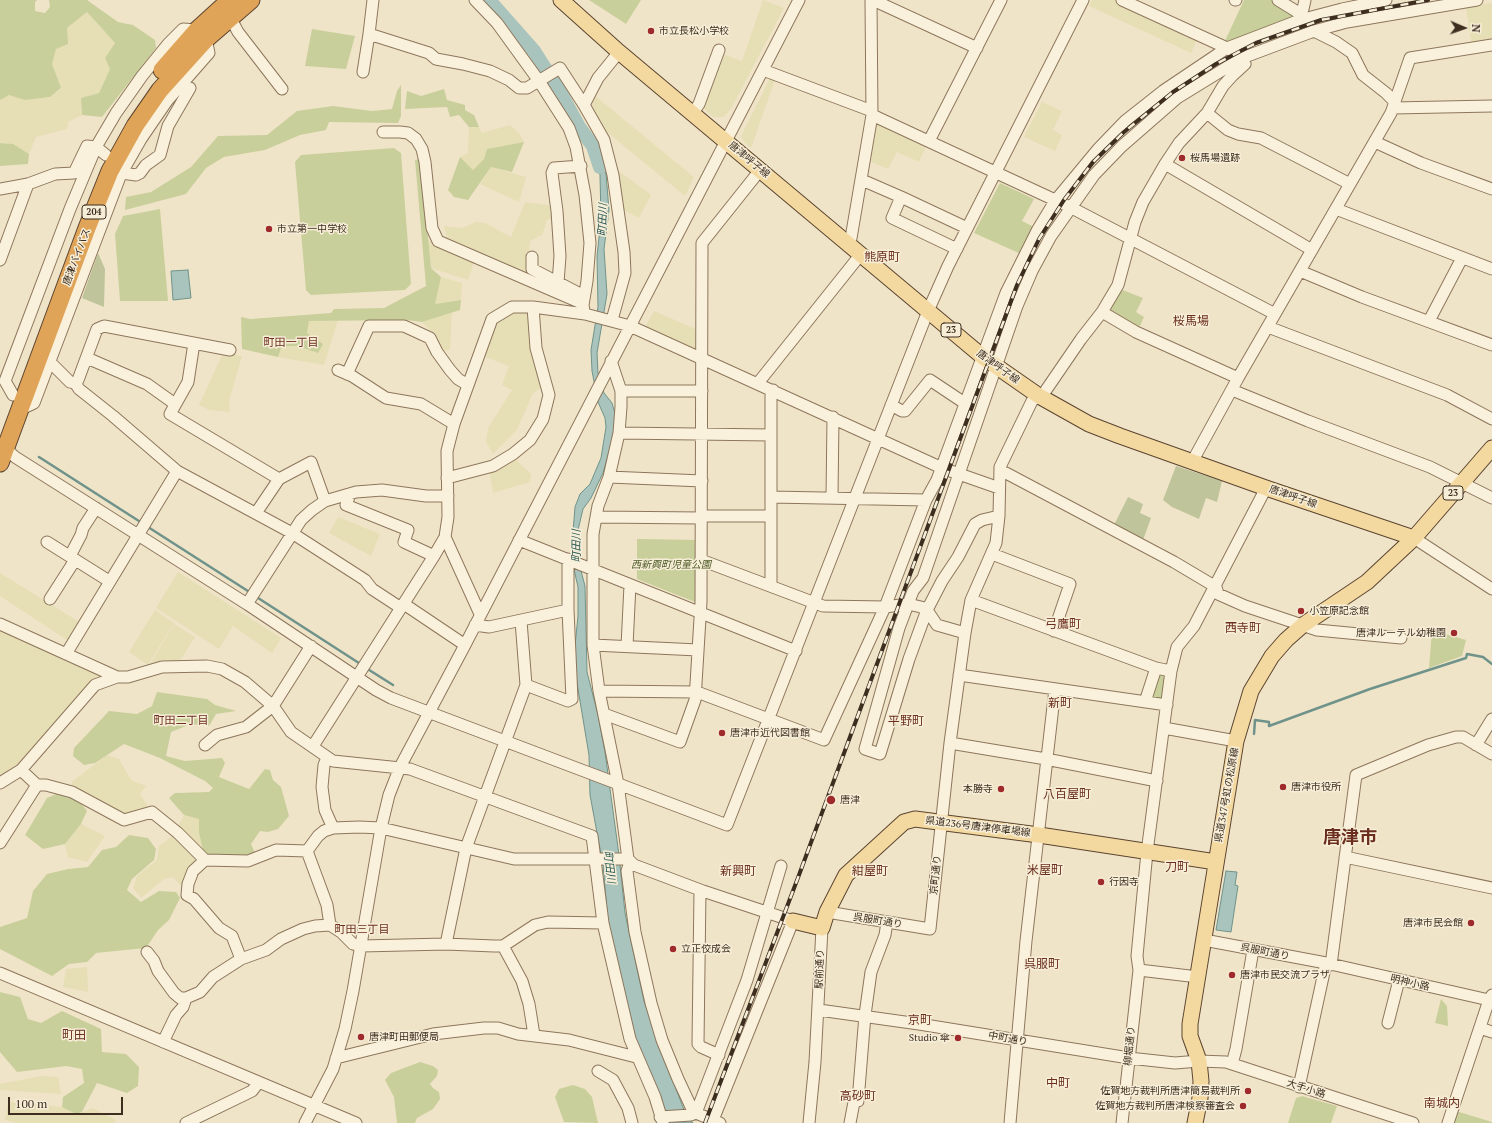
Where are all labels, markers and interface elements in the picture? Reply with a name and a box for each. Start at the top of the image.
north arrow [1444,8,1484,48]
text: N [1469,24,1483,33]
place label: 市立長松小学校 [659,25,729,37]
marker: 市立長松小学校 [646,26,656,36]
street label: 唐津呼子線 [726,139,772,181]
place label: 桜馬場遺跡 [1190,152,1240,164]
marker: 桜馬場遺跡 [1177,153,1187,163]
water label: 町田川 [596,203,610,237]
road number: 204 [82,205,106,219]
place label: 市立第一中学校 [277,223,347,235]
marker: 市立第一中学校 [264,224,274,234]
street label: 唐津バイパス [61,227,93,287]
district label: 熊原町 [864,251,900,265]
district label: 桜馬場 [1173,315,1209,329]
road number: 23 [941,323,961,337]
district label: 町田一丁目 [264,336,318,350]
street label: 唐津呼子線 [974,347,1022,387]
street label: 唐津呼子線 [1267,483,1319,511]
road number: 23 [1443,486,1463,500]
water label: 町田川 [570,530,584,562]
park label: 西新興町児童公園 [631,559,711,571]
place label: 小笠原記念館 [1309,605,1369,617]
marker: 小笠原記念館 [1296,606,1306,616]
district label: 弓鷹町 [1045,618,1081,632]
district label: 西寺町 [1225,622,1261,636]
place label: 唐津ルーテル幼稚園 [1356,627,1446,639]
marker: 唐津ルーテル幼稚園 [1449,628,1459,638]
district label: 新町 [1048,697,1072,711]
district label: 町田二丁目 [154,714,208,728]
district label: 平野町 [888,715,924,729]
place label: 唐津市近代図書館 [730,727,810,739]
marker: 唐津市近代図書館 [717,728,727,738]
street label: 県道347号虹の松原線 [1213,747,1241,843]
place label: 唐津市役所 [1291,781,1341,793]
marker: 唐津市役所 [1278,782,1288,792]
place label: 本勝寺 [963,783,993,795]
marker: 本勝寺 [996,784,1006,794]
district label: 八百屋町 [1043,788,1091,802]
marker: 唐津 [825,794,837,806]
place label: 唐津 [840,794,860,806]
street label: 県道236号唐津停車場線 [925,815,1031,839]
district label: 唐津市 [1323,827,1377,849]
water label: 町田川 [600,850,618,884]
street label: 京町通り [928,854,944,896]
district label: 刀町 [1165,861,1189,875]
district label: 米屋町 [1027,864,1063,878]
district label: 新興町 [720,865,756,879]
district label: 紺屋町 [852,865,888,879]
place label: 行因寺 [1109,876,1139,888]
marker: 行因寺 [1096,877,1106,887]
street label: 呉服町通り [852,911,904,931]
place label: 唐津市民会館 [1403,917,1463,929]
marker: 唐津市民会館 [1466,918,1476,928]
district label: 町田三丁目 [335,923,389,937]
street label: 呉服町通り [1239,941,1291,963]
place label: 立正佼成会 [681,943,731,955]
marker: 立正佼成会 [668,944,678,954]
street label: 駅前通り [813,949,827,989]
district label: 呉服町 [1024,958,1060,972]
place label: 唐津市民交流プラザ [1240,969,1330,981]
marker: 唐津市民交流プラザ [1227,970,1237,980]
street label: 明神小路 [1389,973,1431,993]
district label: 京町 [908,1014,932,1028]
street label: 柳堀通り [1122,1025,1138,1067]
district label: 町田 [62,1029,86,1043]
street label: 中町通り [987,1030,1029,1048]
place label: 唐津町田郵便局 [369,1031,439,1043]
marker: 唐津町田郵便局 [356,1032,366,1042]
place label: Studio 傘 [909,1032,950,1044]
marker: Studio 傘 [953,1033,963,1043]
district label: 中町 [1046,1077,1070,1091]
street label: 大手小路 [1285,1077,1327,1101]
place label: 佐賀地方裁判所唐津簡易裁判所 [1100,1085,1240,1097]
marker: 佐賀地方裁判所唐津簡易裁判所 [1243,1086,1253,1096]
scale bar [10,1089,125,1115]
district label: 高砂町 [840,1090,876,1104]
text: 100 m [15,1096,47,1111]
district label: 南城内 [1424,1097,1460,1111]
place label: 佐賀地方裁判所唐津検察審査会 [1095,1100,1235,1112]
marker: 佐賀地方裁判所唐津検察審査会 [1238,1101,1248,1111]

